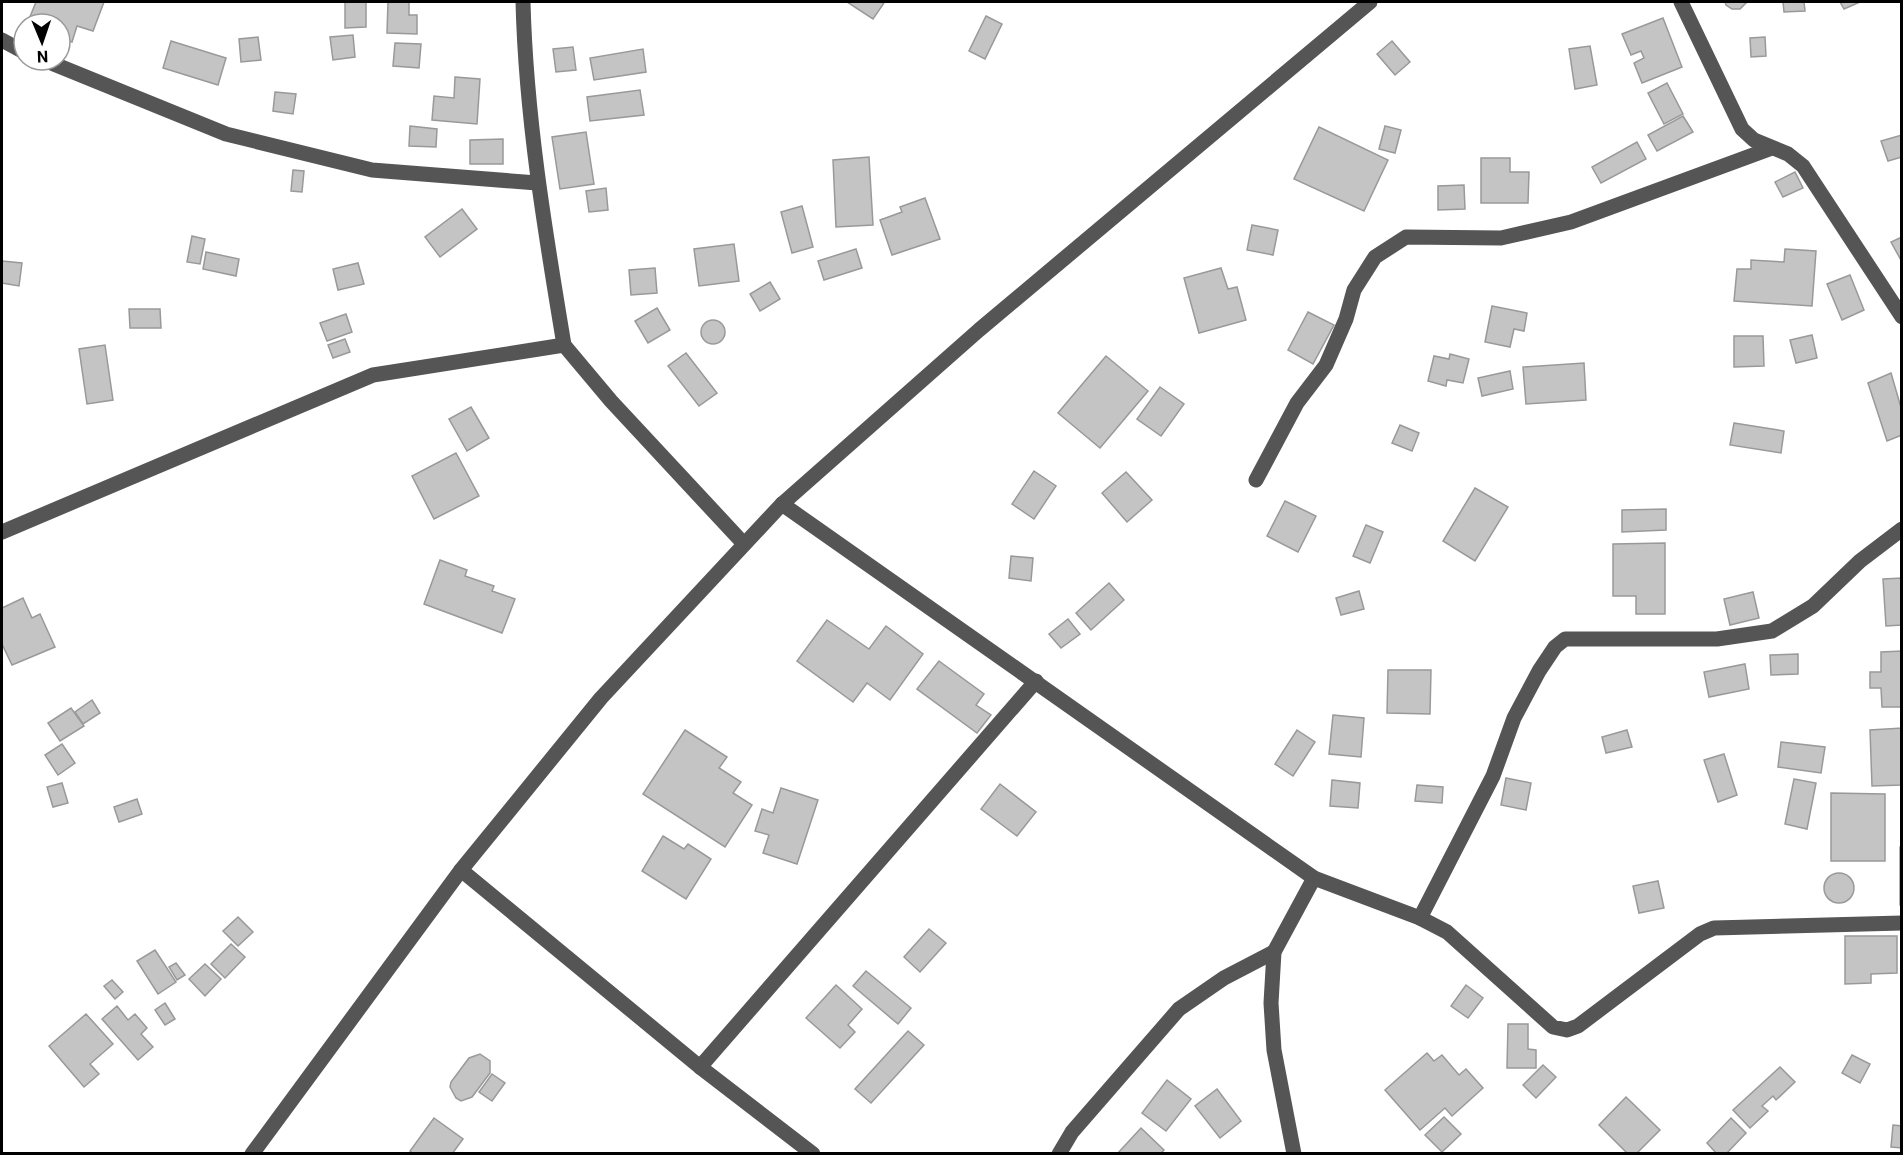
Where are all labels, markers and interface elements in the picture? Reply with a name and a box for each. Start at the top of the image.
north arrow [12,12,72,72]
text: N [37,47,48,66]

